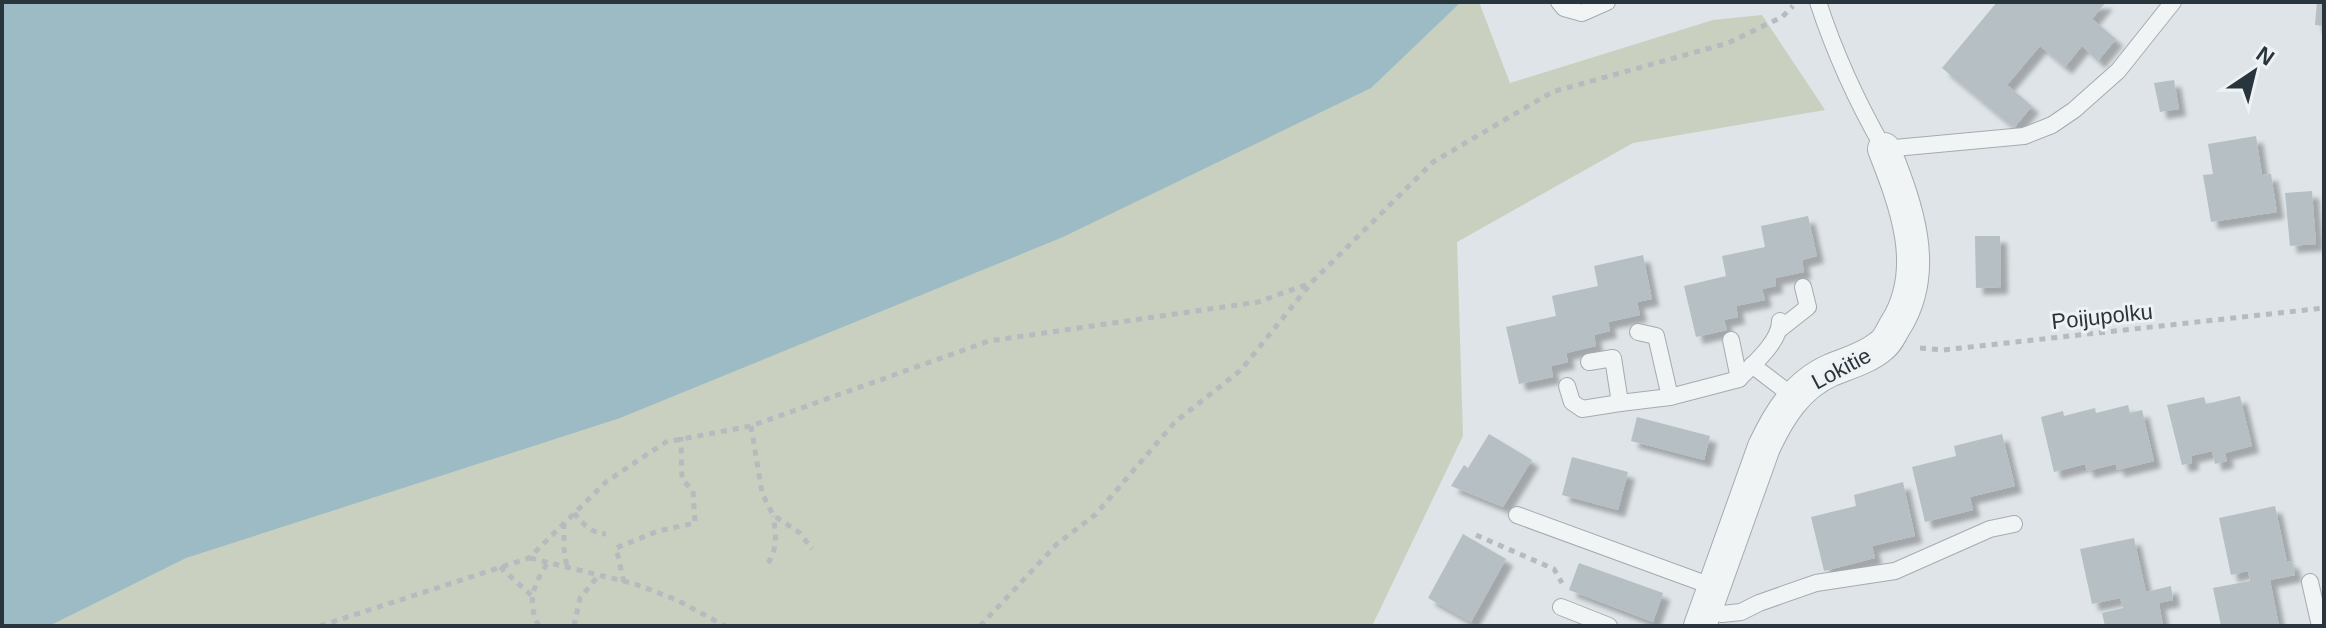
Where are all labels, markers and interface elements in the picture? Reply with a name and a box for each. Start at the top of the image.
north arrow [2214,32,2294,112]
text: N [2252,41,2279,71]
street label: Poijupolku [2050,299,2154,334]
street label: Lokitie [1807,342,1875,394]

